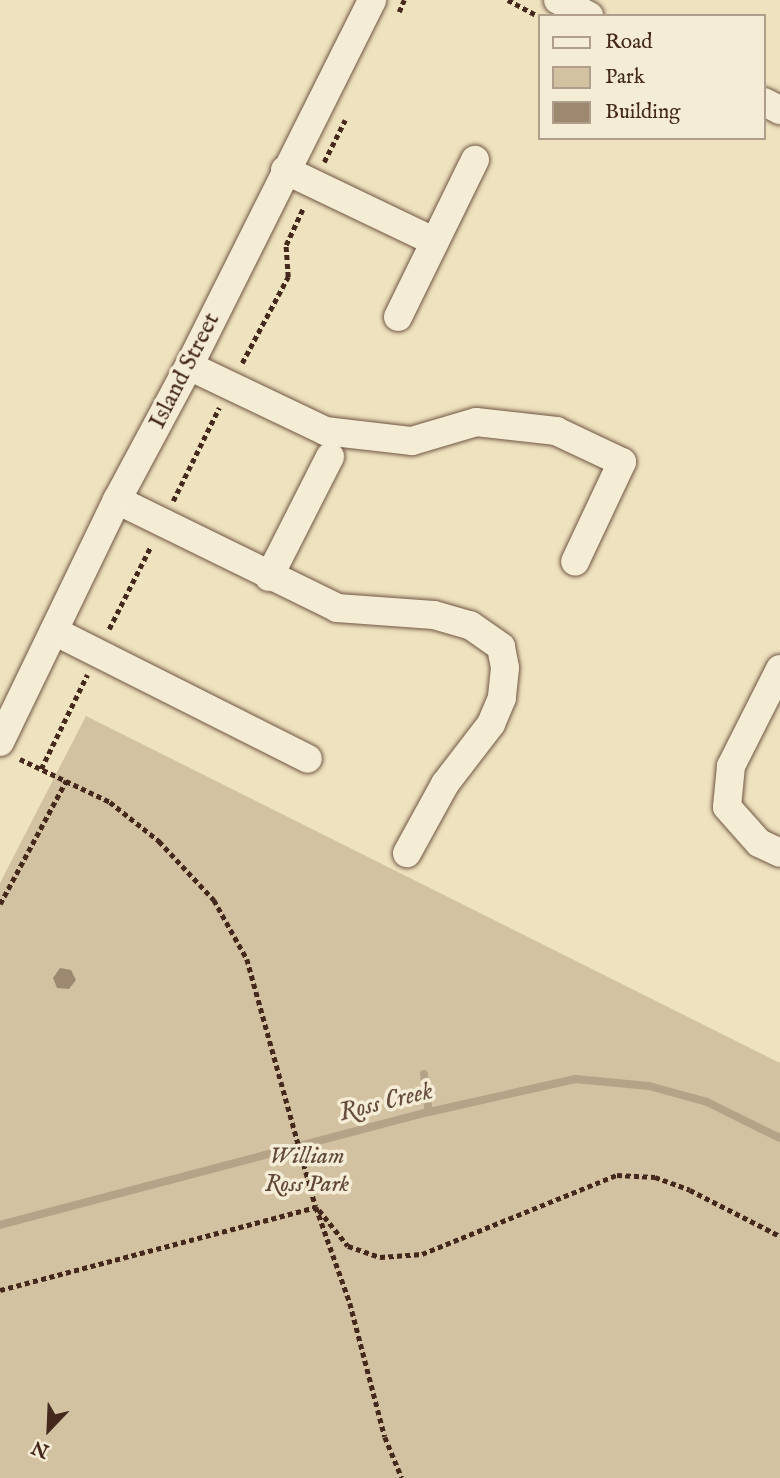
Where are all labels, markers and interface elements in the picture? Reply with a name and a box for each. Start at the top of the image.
legend [538,14,766,140]
text: Road [605,29,652,56]
text: Park [605,64,645,91]
text: Building [605,99,680,126]
street label: Island Street [144,308,226,434]
water label: Ross Creek [336,1075,436,1129]
park label: William Ross Park [265,1143,349,1199]
north arrow [14,1394,84,1464]
text: N [29,1434,53,1463]

